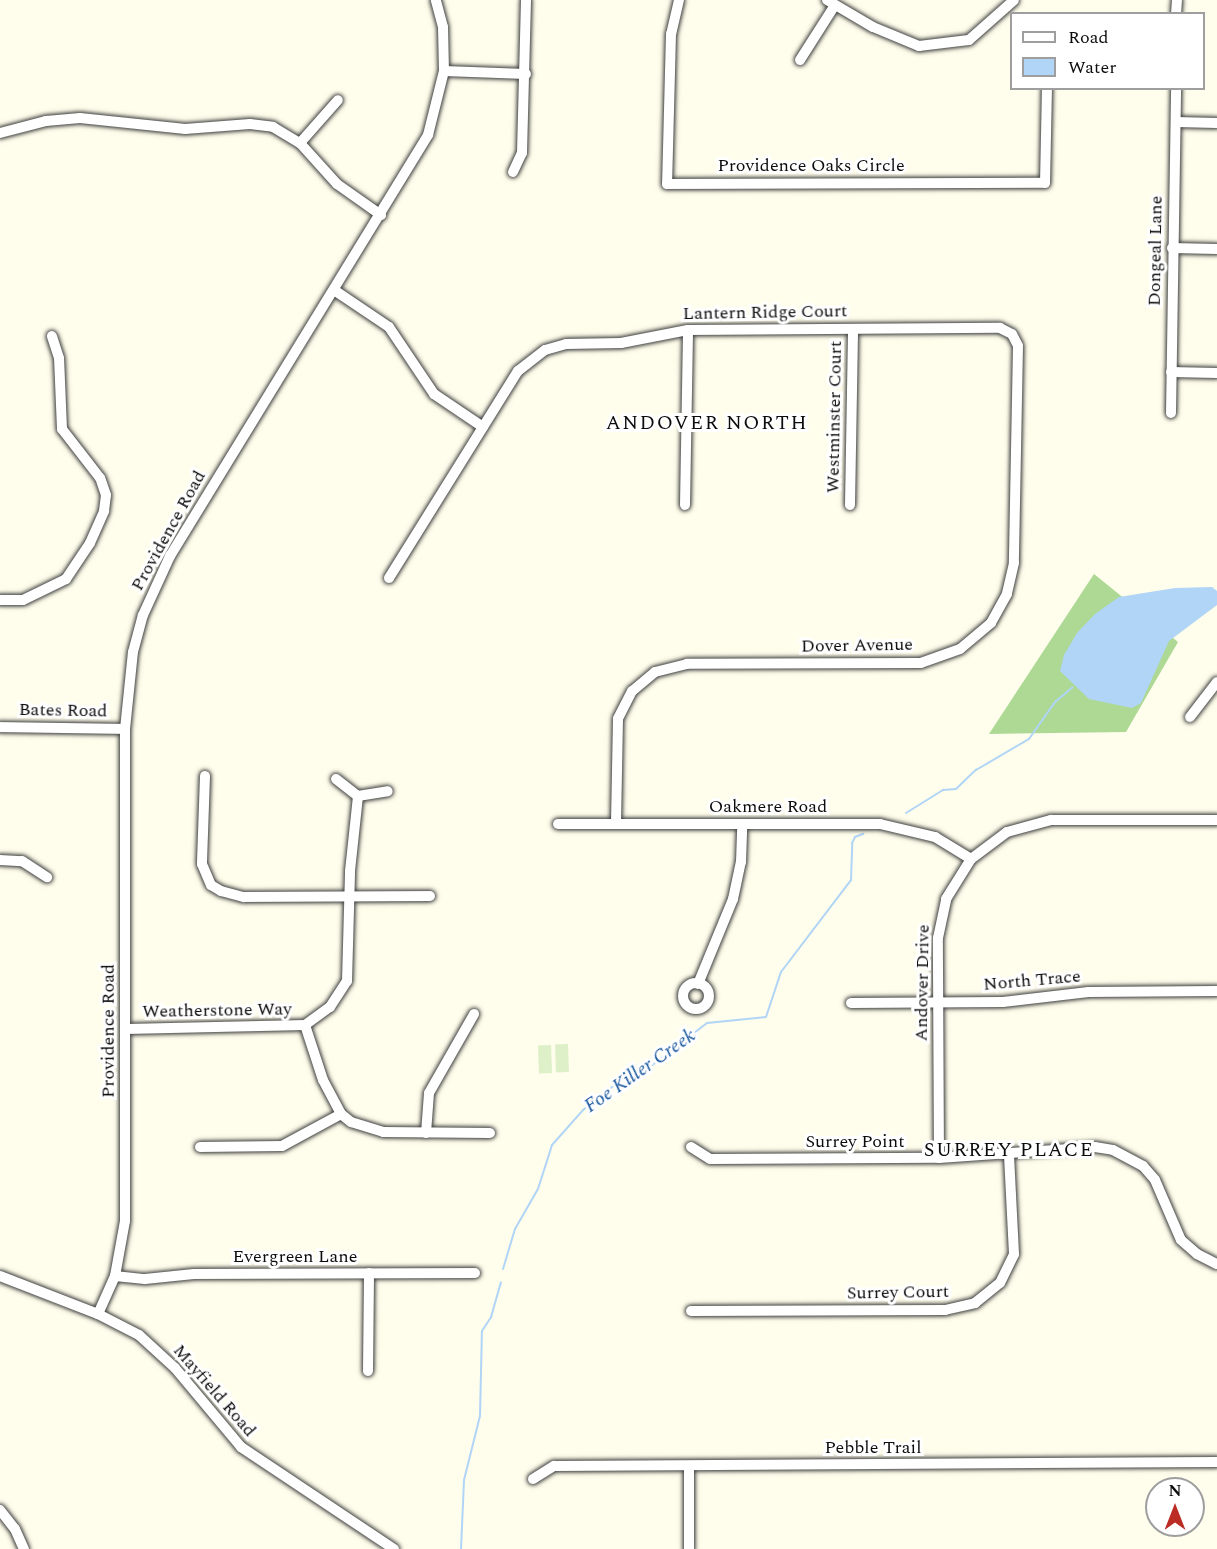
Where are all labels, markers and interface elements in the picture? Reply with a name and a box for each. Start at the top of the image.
legend [1010,12,1205,90]
text: Road [1068,24,1109,51]
text: Water [1068,54,1116,81]
street label: Providence Oaks Circle [717,155,905,177]
street label: Dongeal Lane [1144,196,1168,306]
street label: Lantern Ridge Court [682,301,848,325]
street label: Westminster Court [823,341,847,493]
district label: ANDOVER NORTH [606,411,808,435]
street label: Providence Road [127,467,211,595]
street label: Dover Avenue [801,634,913,658]
street label: Bates Road [19,699,107,723]
street label: Oakmere Road [709,796,827,818]
street label: Andover Drive [911,924,935,1042]
street label: Providence Road [98,964,120,1098]
street label: North Trace [982,966,1082,996]
street label: Weatherstone Way [142,999,292,1023]
water label: Foe Killer Creek [580,1024,700,1118]
street label: Surrey Point [805,1131,905,1153]
district label: SURREY PLACE [924,1138,1094,1162]
street label: Evergreen Lane [233,1246,357,1268]
street label: Surrey Court [847,1281,949,1305]
street label: Mayfield Road [168,1340,260,1442]
street label: Pebble Trail [824,1437,922,1459]
north arrow [1145,1477,1205,1537]
text: N [1168,1479,1182,1503]

